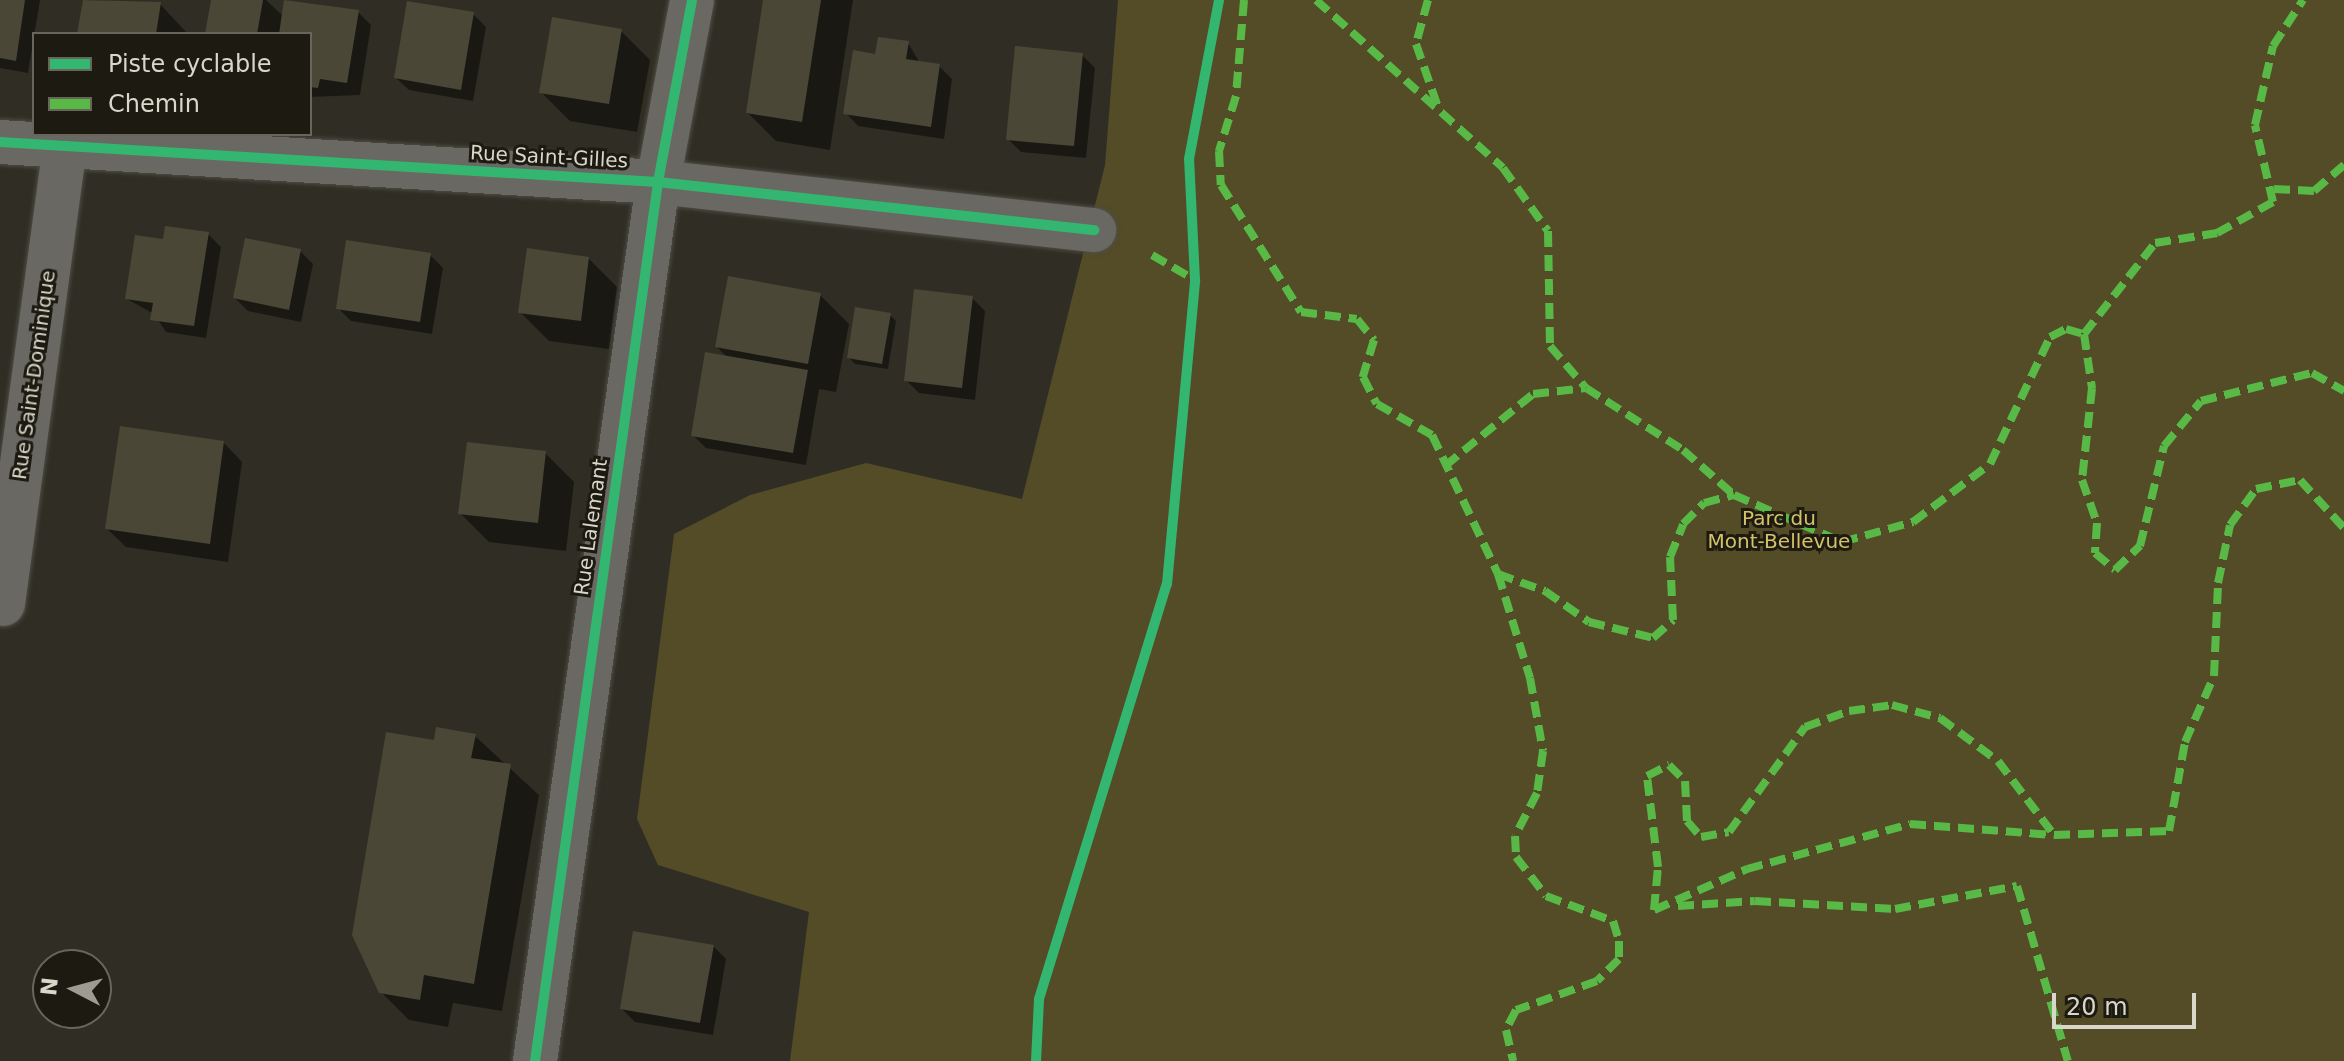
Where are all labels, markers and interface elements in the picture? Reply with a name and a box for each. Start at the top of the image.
legend [32,32,312,136]
text: Piste cyclable [108,50,272,78]
text: Chemin [108,90,200,118]
street label: Rue Saint-Gilles [469,141,629,173]
street label: Rue Saint-Dominique [7,269,61,481]
street label: Rue Lalemant [570,457,612,597]
park label: Parc du Mont-Bellevue [1708,506,1850,553]
north arrow [32,949,112,1029]
text: N [36,976,63,997]
scale bar [2056,977,2200,1027]
text: 20 m [2066,993,2128,1021]

